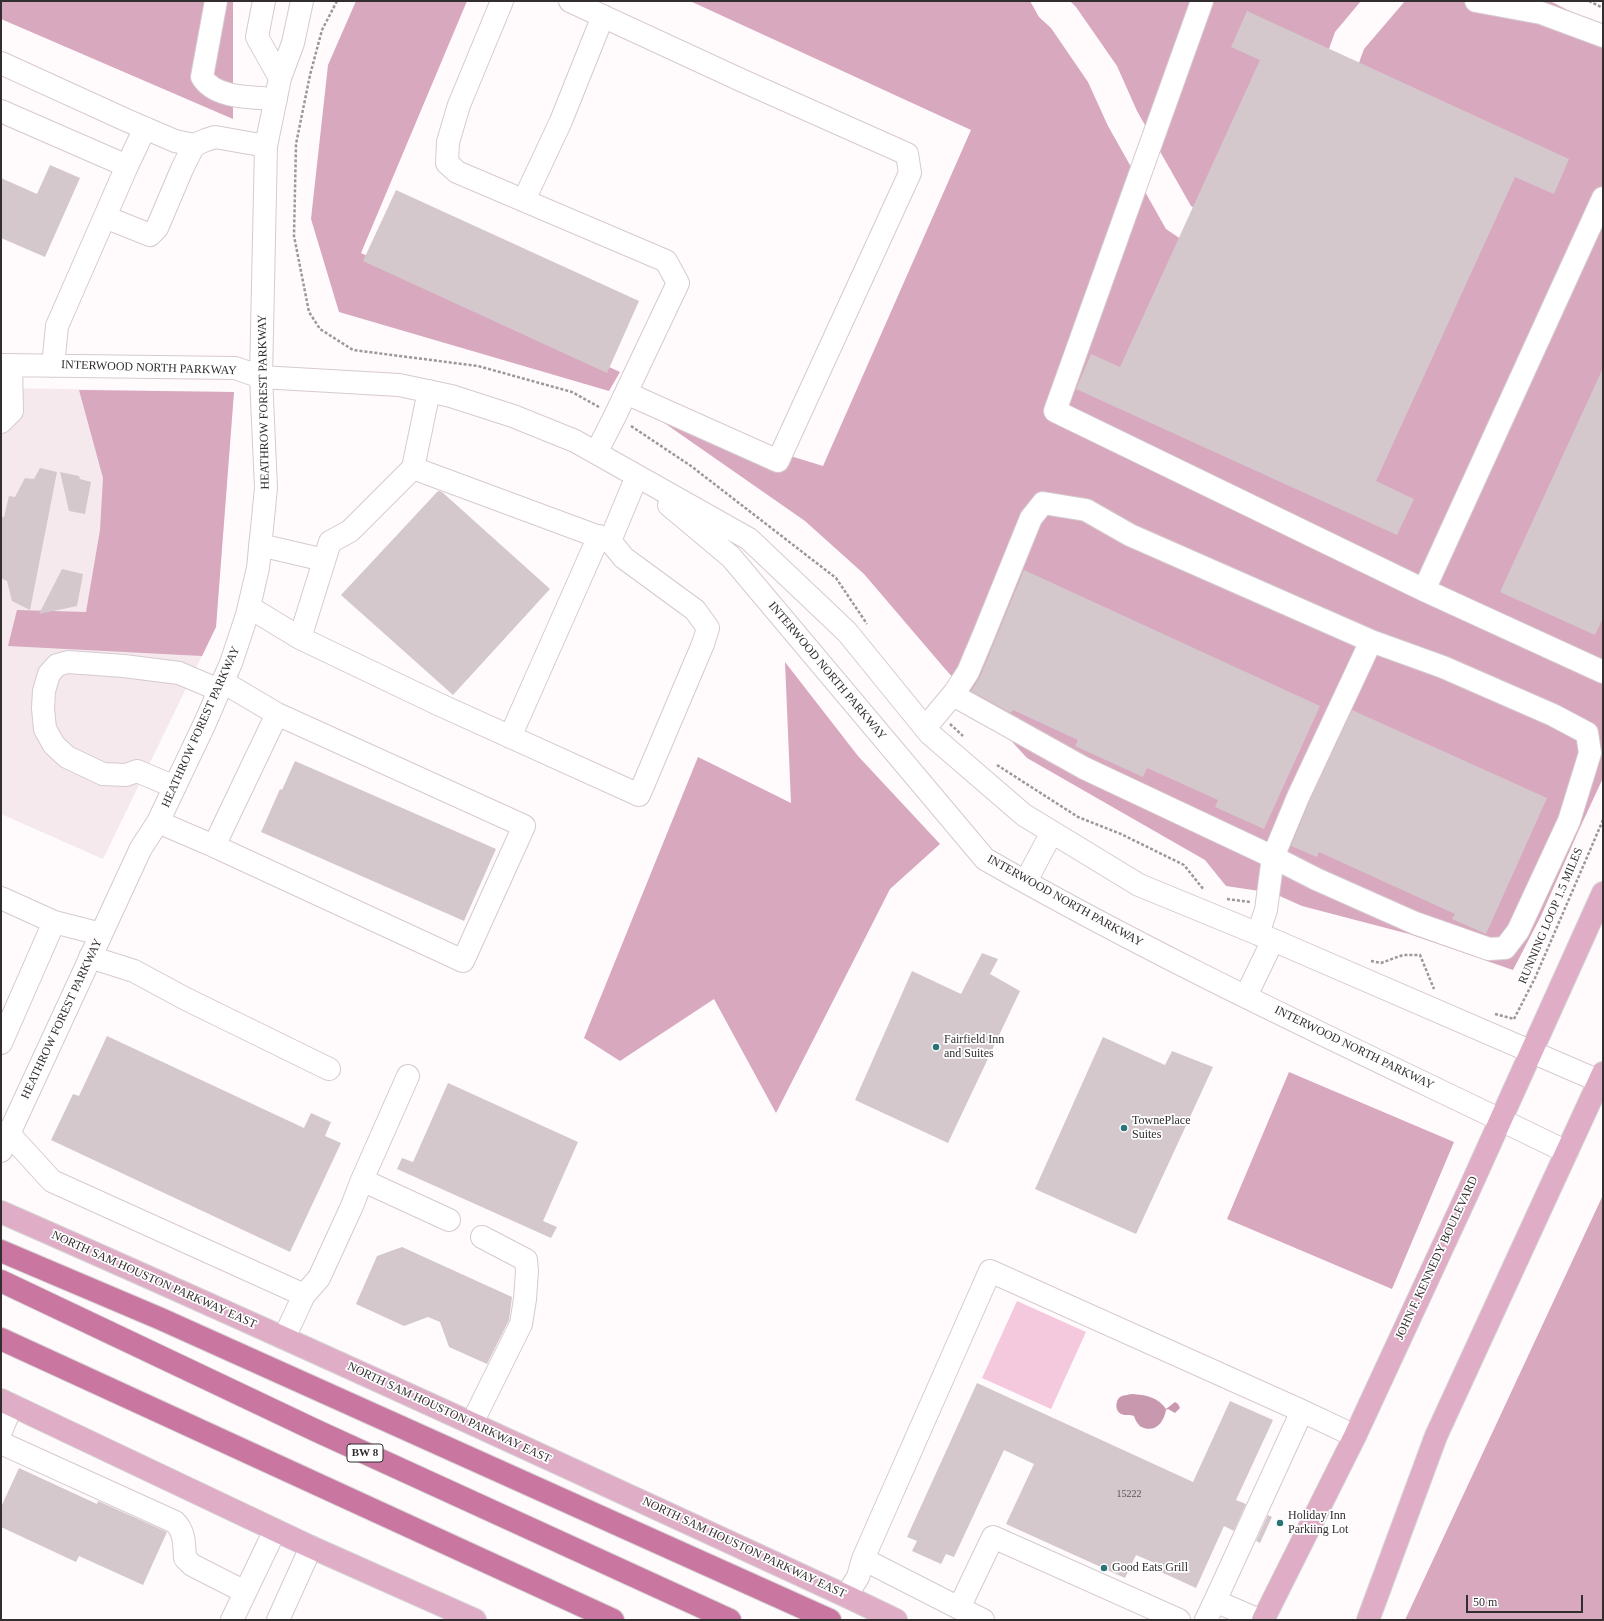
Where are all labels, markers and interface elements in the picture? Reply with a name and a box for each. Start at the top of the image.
street label: HEATHROW FOREST PARKWAY [255,314,273,490]
street label: INTERWOOD NORTH PARKWAY [61,358,237,378]
street label: INTERWOOD NORTH PARKWAY [765,599,889,743]
street label: HEATHROW FOREST PARKWAY [159,644,243,810]
street label: RUNNING LOOP 1.5 MILES [1516,846,1586,986]
street label: INTERWOOD NORTH PARKWAY [985,852,1145,950]
street label: HEATHROW FOREST PARKWAY [18,937,106,1101]
street label: INTERWOOD NORTH PARKWAY [1272,1003,1436,1093]
place label: Fairfield Inn and Suites [944,1033,1004,1061]
marker: Fairfield Inn and Suites [931,1042,941,1052]
place label: TownePlace Suites [1132,1114,1190,1142]
marker: TownePlace Suites [1119,1123,1129,1133]
street label: JOHN F. KENNEDY BOULEVARD [1393,1174,1481,1342]
street label: NORTH SAM HOUSTON PARKWAY EAST [49,1228,259,1332]
street label: NORTH SAM HOUSTON PARKWAY EAST [345,1359,553,1467]
road number: BW 8 [347,1444,383,1462]
house number: 15222 [1116,1488,1142,1500]
street label: NORTH SAM HOUSTON PARKWAY EAST [640,1494,848,1602]
place label: Holiday Inn Parkiing Lot [1288,1509,1348,1537]
marker: Holiday Inn Parkiing Lot [1275,1518,1285,1528]
place label: Good Eats Grill [1112,1561,1188,1575]
marker: Good Eats Grill [1099,1563,1109,1573]
scale bar [1468,1587,1585,1613]
text: 50 m [1473,1595,1497,1609]

